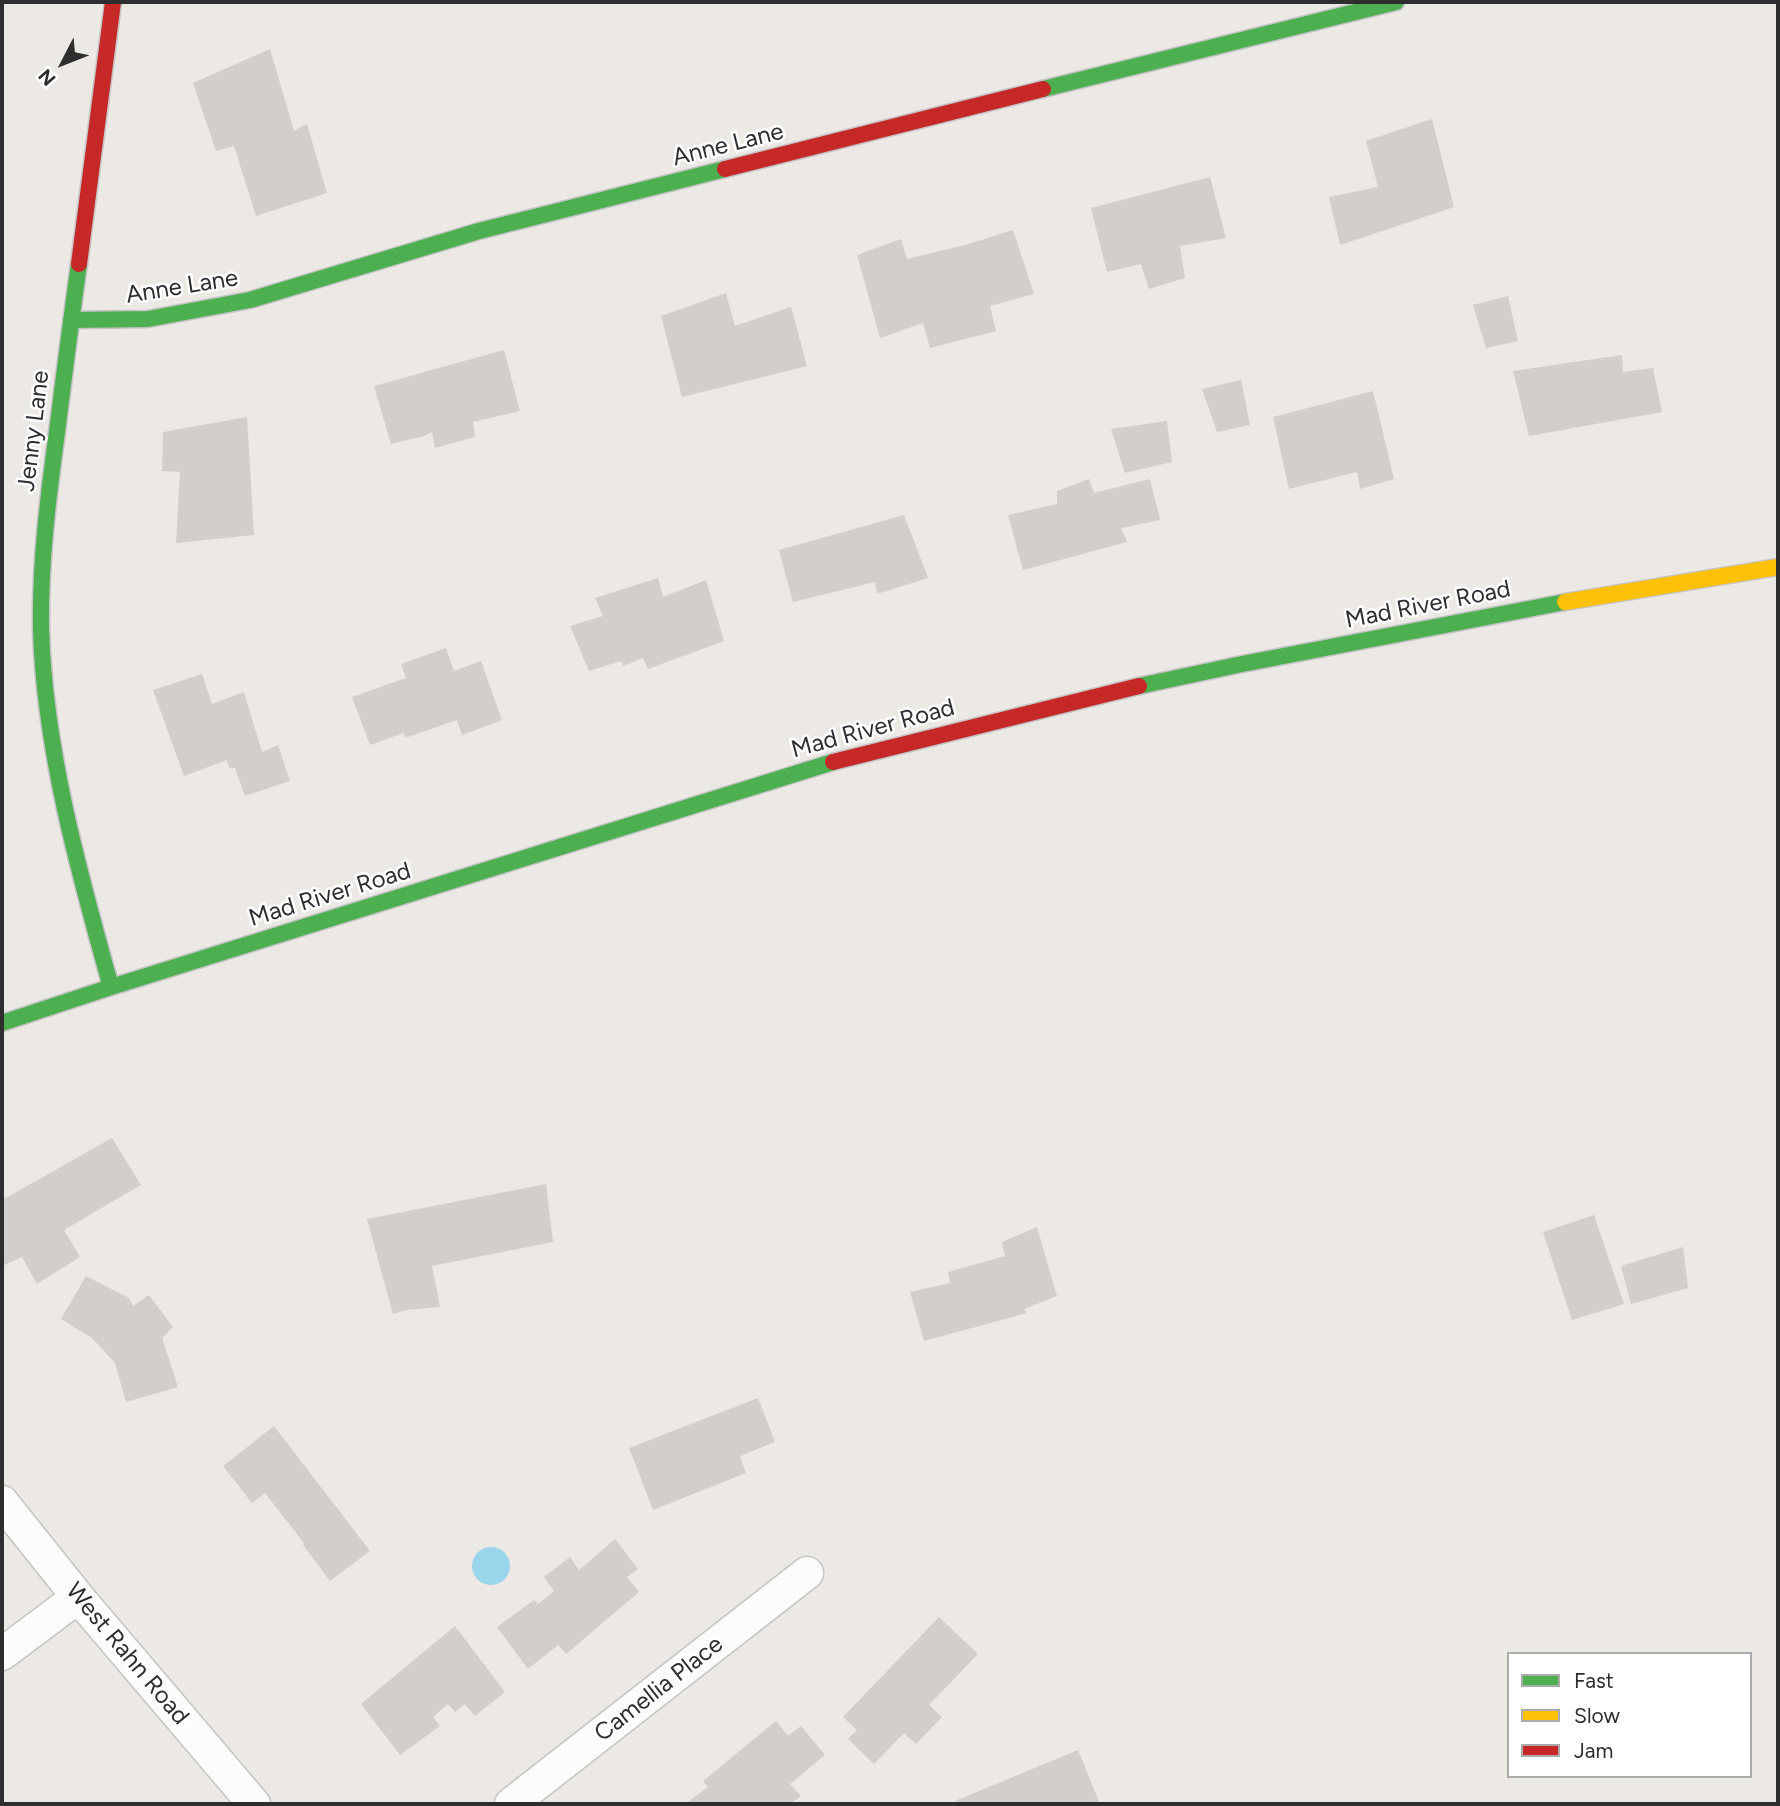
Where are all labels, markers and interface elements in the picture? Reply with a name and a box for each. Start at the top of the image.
north arrow [28,28,98,98]
text: N [34,64,60,91]
street label: Anne Lane [670,117,786,173]
street label: Anne Lane [124,264,240,310]
street label: Jenny Lane [12,369,56,493]
street label: Mad River Road [1343,575,1513,635]
street label: Mad River Road [788,693,958,765]
street label: Mad River Road [246,857,414,933]
street label: West Rahn Road [59,1577,195,1731]
street label: Camellia Place [589,1630,729,1748]
legend [1507,1652,1752,1778]
text: Fast [1574,1668,1614,1693]
text: Slow [1574,1703,1620,1728]
text: Jam [1574,1738,1613,1763]

